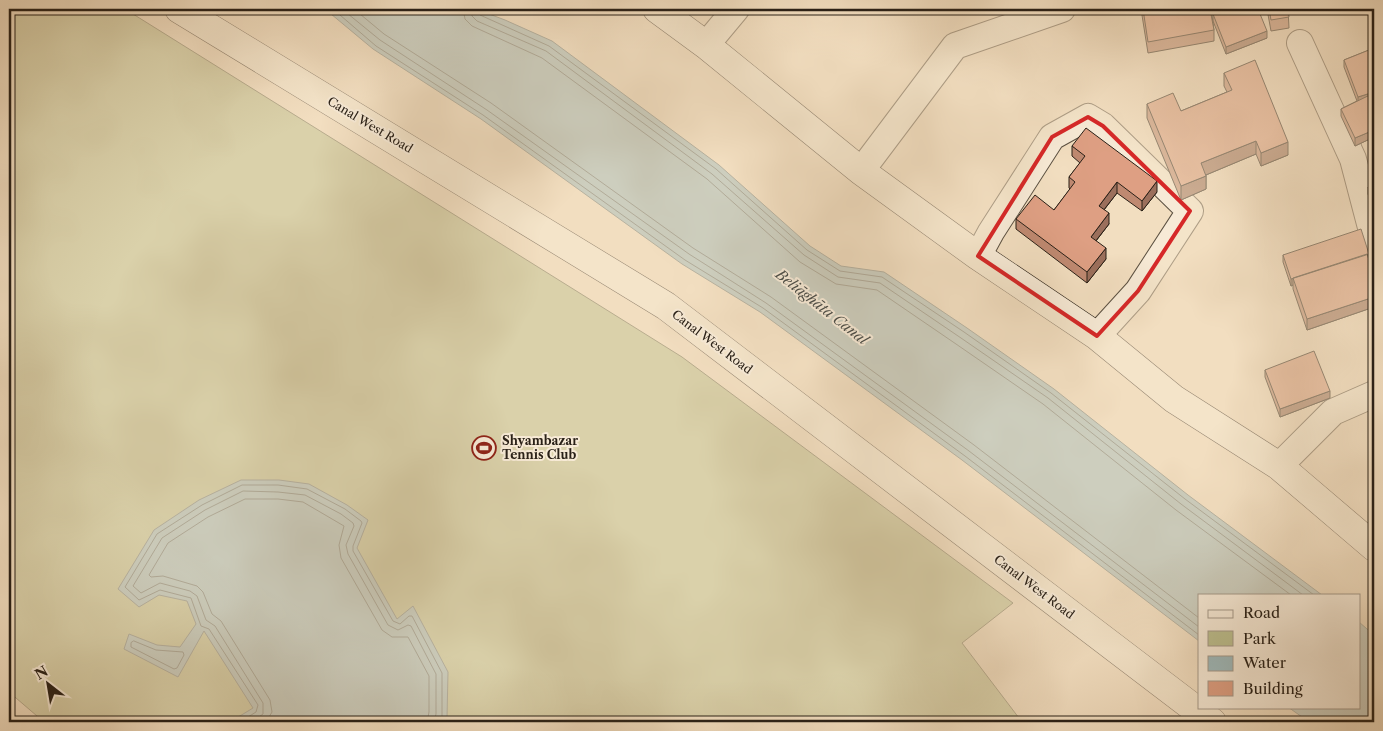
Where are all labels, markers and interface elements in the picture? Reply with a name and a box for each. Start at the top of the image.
street label: Canal West Road [325,93,416,156]
water label: Beliāghāta Canal [771,265,873,350]
street label: Canal West Road [669,306,756,377]
place label: Shyambazar Tennis Club [502,433,578,462]
sports icon: Shyambazar Tennis Club [471,435,497,461]
street label: Canal West Road [991,551,1078,622]
legend [1198,594,1360,708]
text: Road [1243,603,1280,622]
text: Park [1243,629,1277,648]
text: Water [1242,653,1287,672]
north arrow [22,658,72,708]
text: N [31,662,51,684]
text: Building [1243,679,1303,698]

